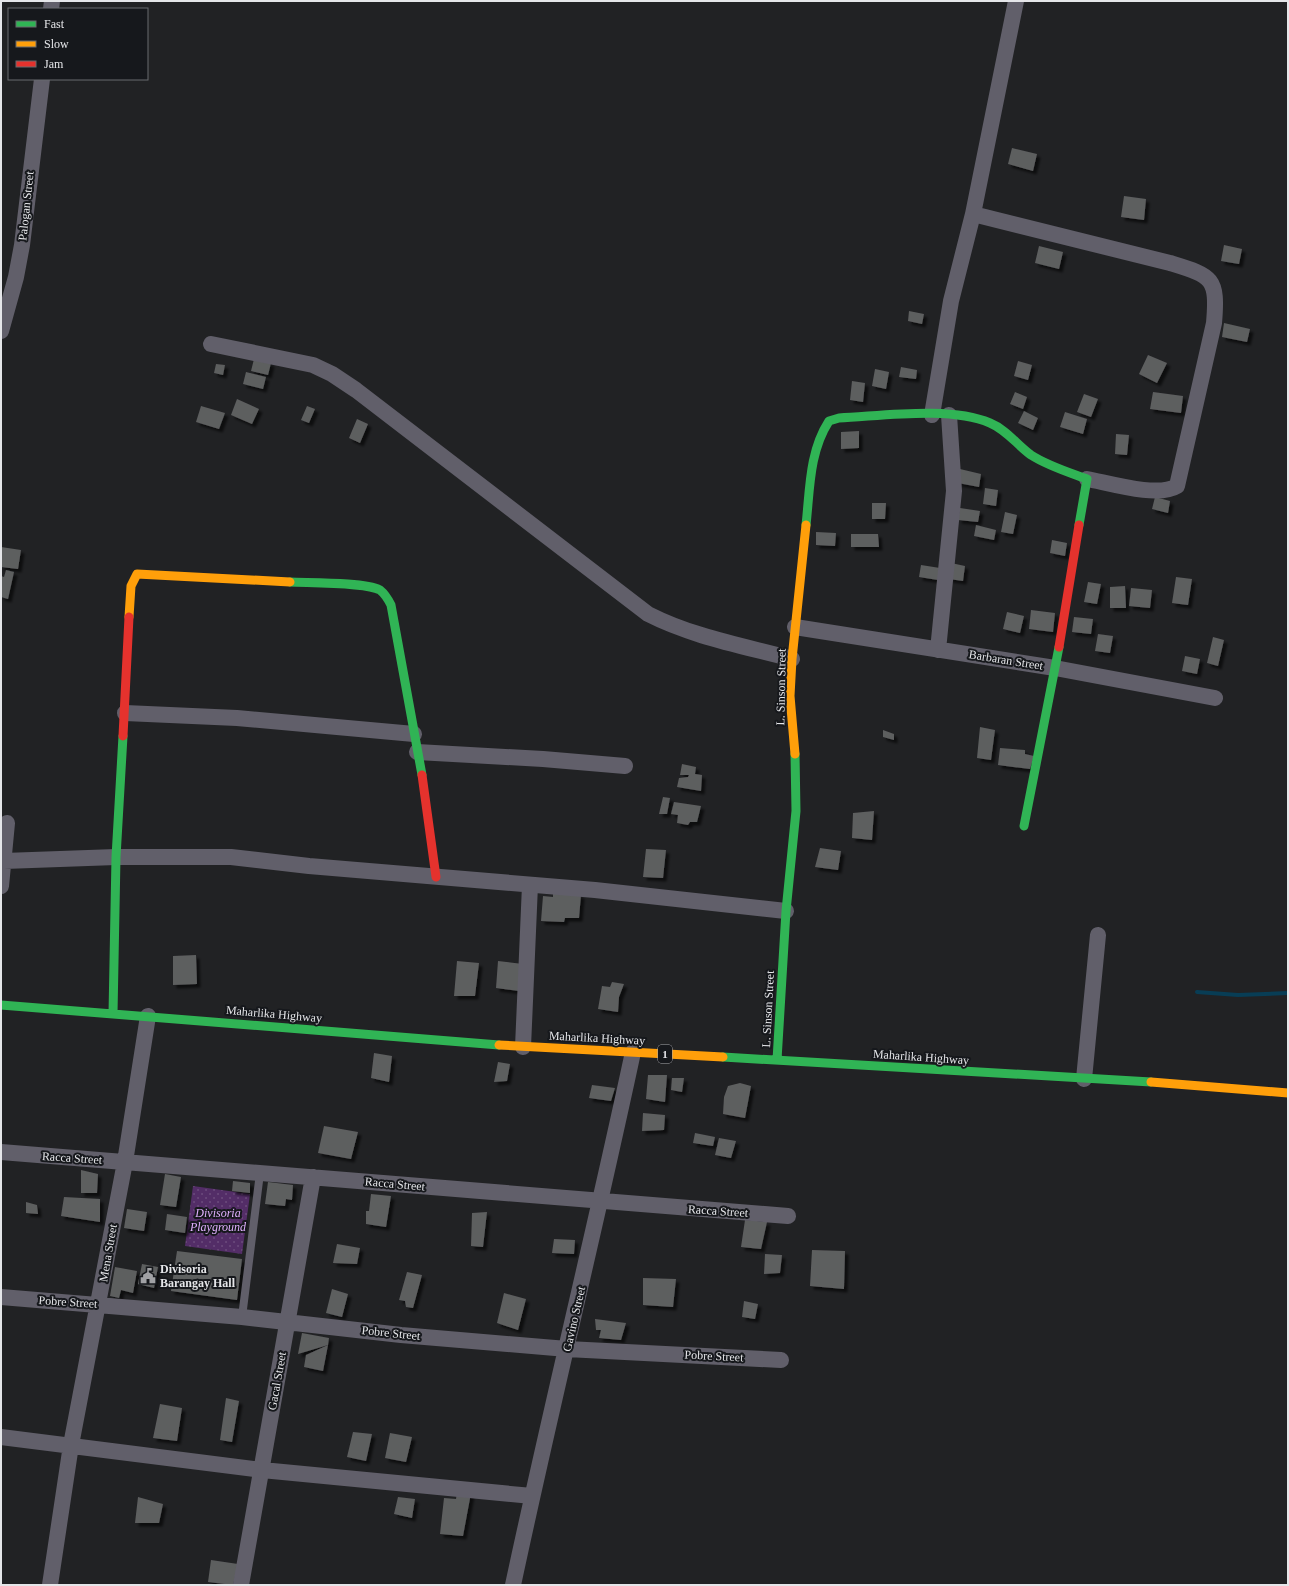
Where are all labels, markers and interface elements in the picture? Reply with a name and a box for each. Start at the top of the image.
legend [8,8,148,80]
text: Fast [44,17,65,31]
text: Slow [44,37,69,51]
text: Jam [44,57,64,71]
street label: Palogan Street [15,170,37,241]
street label: Barbaran Street [968,647,1045,673]
street label: L. Sinson Street [773,648,789,726]
street label: L. Sinson Street [759,970,777,1048]
street label: Maharlika Highway [225,1003,323,1025]
street label: Maharlika Highway [549,1028,645,1048]
road number: 1 [658,1045,672,1063]
street label: Maharlika Highway [872,1047,970,1067]
street label: Racca Street [41,1149,103,1167]
street label: Racca Street [364,1174,426,1194]
street label: Racca Street [687,1202,749,1220]
park label: Divisoria Playground [189,1206,247,1234]
street label: Mena Street [96,1222,120,1283]
place label: Divisoria Barangay Hall [160,1262,236,1290]
public building icon: Divisoria Barangay Hall [139,1267,157,1285]
street label: Gavino Street [560,1284,588,1353]
street label: Pobre Street [38,1293,99,1311]
street label: Pobre Street [361,1323,422,1343]
street label: Pobre Street [684,1347,744,1365]
street label: Gacal Street [265,1350,289,1411]

